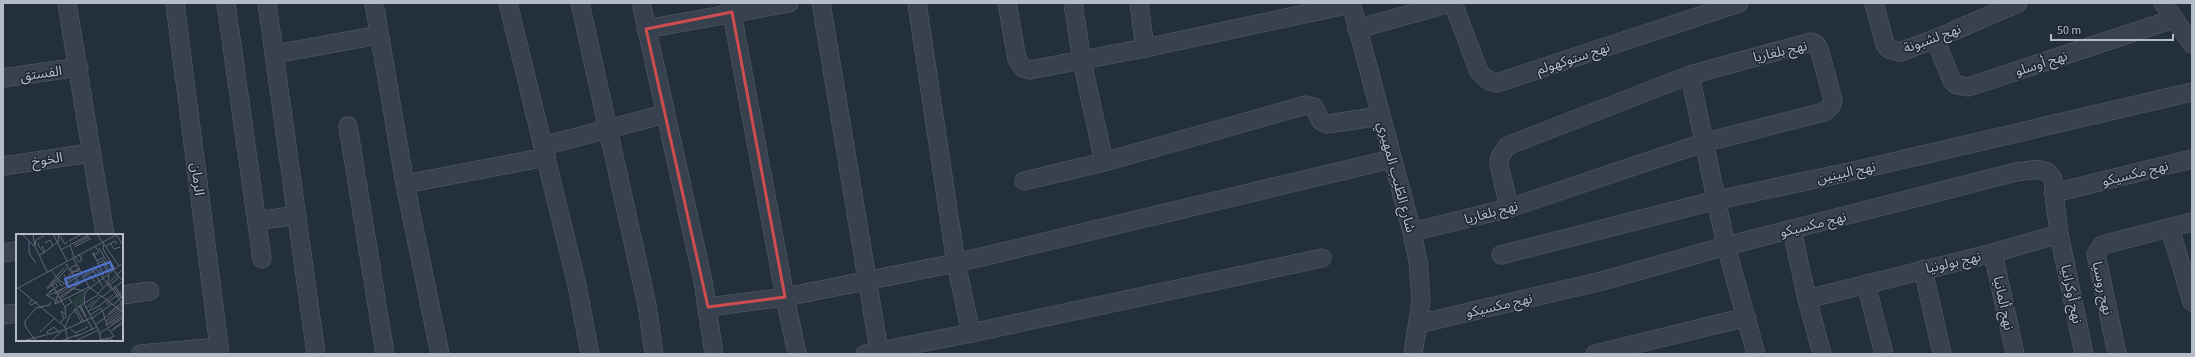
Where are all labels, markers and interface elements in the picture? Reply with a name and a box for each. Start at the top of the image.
scale bar [2051,16,2173,42]
street label: نهج لشبونة [1901,19,1964,59]
text: 50 m [2057,22,2081,39]
street label: نهج بلغاريا [1751,36,1810,68]
street label: نهج ستوكهولم [1534,38,1613,80]
street label: نهج أوسلو [2012,46,2070,82]
street label: الفستق [19,61,63,87]
street label: شارع الطّيب المهيري [1371,120,1420,235]
street label: الخوخ [30,148,64,172]
street label: نهج مكسيكو [2100,156,2171,192]
street label: نهج البينين [1815,157,1878,189]
street label: الرمان [185,162,209,197]
street label: نهج بلغاريا [1462,196,1521,230]
street label: نهج مكسيكو [1778,207,1849,243]
inset map [16,234,123,341]
street label: نهج بولونيا [1923,247,1983,279]
street label: نهج روسيا [2087,260,2118,317]
street label: نهج أوكرانيا [2055,263,2087,326]
street label: نهج ألمانيا [1988,274,2019,332]
street label: نهج مكسيكو [1464,289,1535,323]

